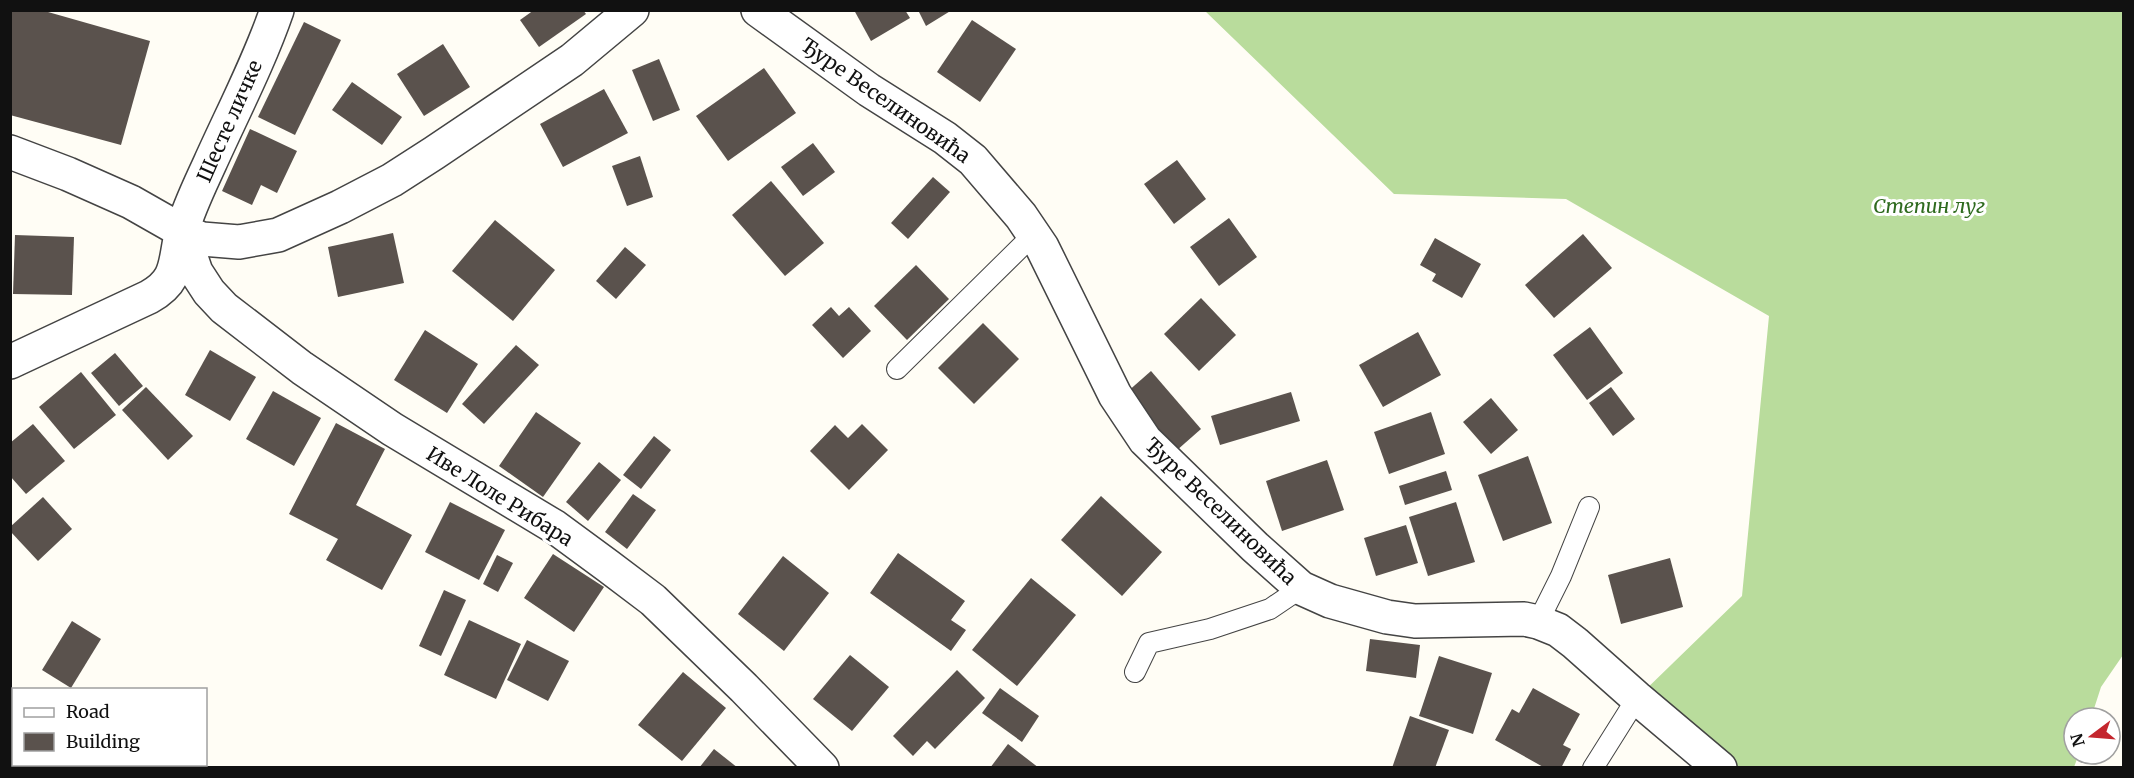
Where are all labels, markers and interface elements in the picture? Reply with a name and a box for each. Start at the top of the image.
street label: Ђуре Веселиновића [796,32,976,168]
street label: Шесте личке [191,56,267,186]
park label: Степин луг [1873,193,1985,218]
street label: Ђуре Веселиновића [1140,432,1302,590]
street label: Иве Лоле Рибара [422,441,578,551]
legend [12,688,207,766]
text: Road [66,700,110,723]
north arrow [2062,706,2122,766]
text: Building [66,730,140,753]
text: N [2066,731,2089,749]

